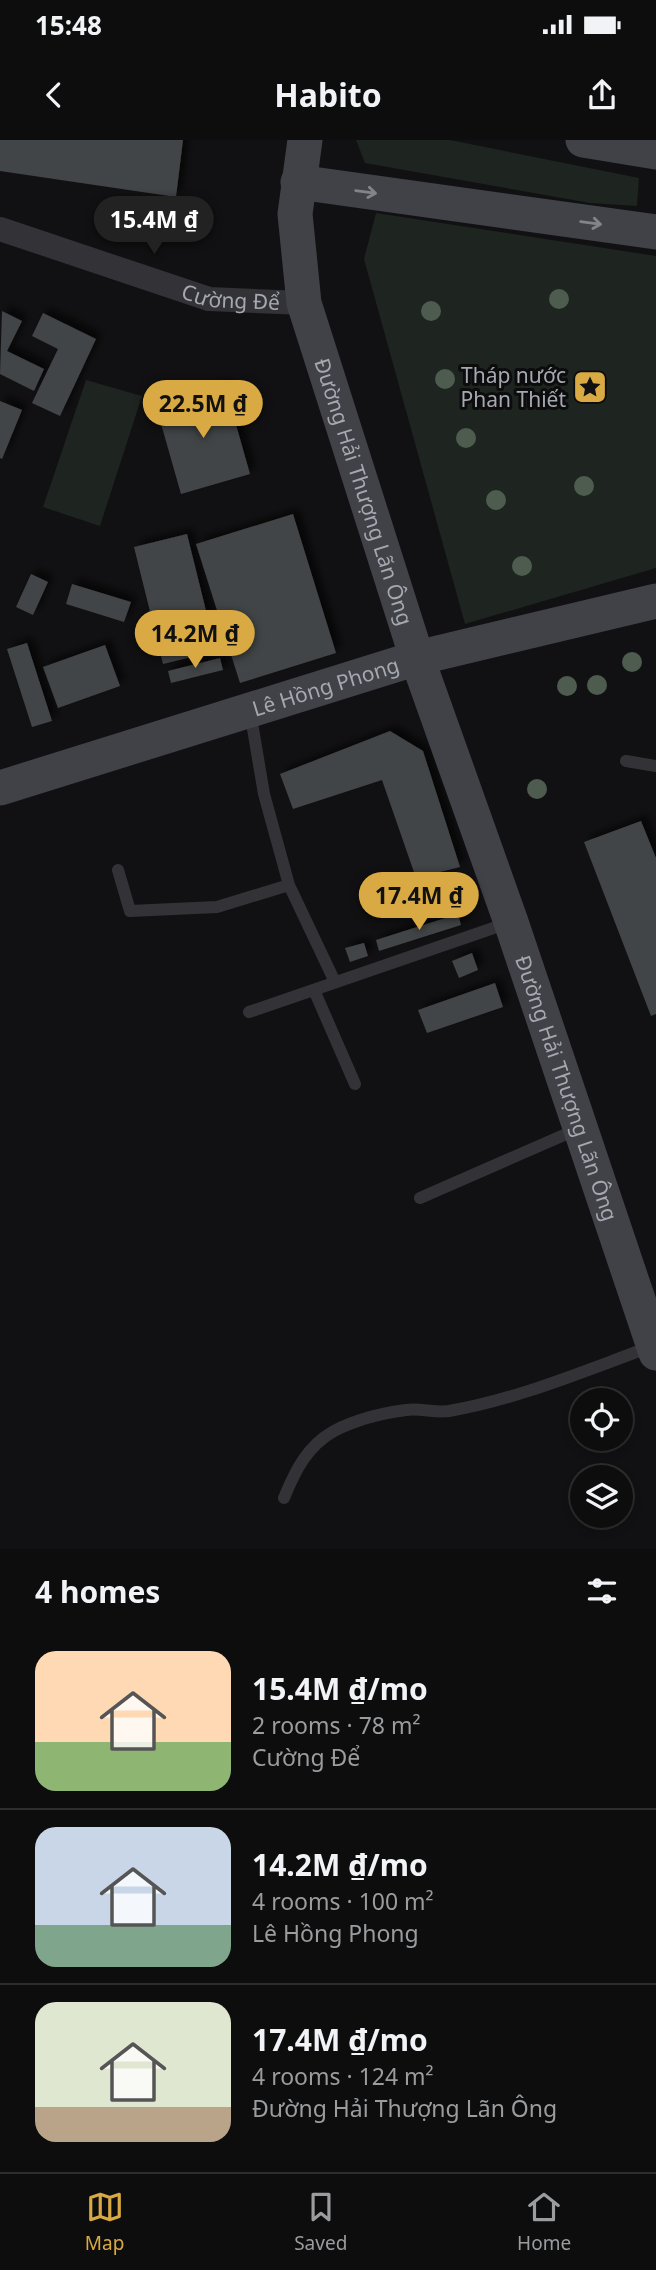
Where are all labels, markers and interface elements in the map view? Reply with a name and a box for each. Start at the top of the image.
text: 15:48 [35,7,102,43]
text: Habito [274,73,382,116]
icon: back [35,76,73,114]
icon: share [583,76,621,114]
one-way arrow [354,185,377,198]
pin: 15.4M ₫ [89,197,219,256]
text: 15.4M ₫ [110,203,198,235]
one-way arrow [579,217,602,230]
street label: Cường Để [178,277,281,316]
street label: Đường Hải Thượng Lãn Ông [308,354,420,629]
place label: Tháp nước Phan Thiết [461,361,566,413]
place icon: Tháp nước Phan Thiết [571,368,609,406]
pin: 22.5M ₫ [138,380,268,440]
text: 22.5M ₫ [159,387,247,419]
pin: 14.2M ₫ [130,610,260,670]
text: 14.2M ₫ [151,617,239,649]
street label: Lê Hồng Phong [249,650,402,723]
pin: 17.4M ₫ [354,872,484,932]
text: 17.4M ₫ [375,879,463,911]
street label: Đường Hải Thượng Lãn Ông [509,951,625,1225]
map controls [570,1388,633,1528]
button: locate [570,1388,633,1451]
button: layers [570,1465,633,1528]
text: 4 homes [35,1571,160,1612]
icon: filters [583,1572,621,1610]
text: 15.4M ₫/mo [252,1668,428,1709]
icon: home [91,1679,175,1763]
text: 2 rooms · 78 m² [252,1709,421,1741]
text: Cường Để [252,1741,360,1773]
text: 14.2M ₫/mo [252,1844,428,1885]
icon: home [91,1855,175,1939]
text: 4 rooms · 100 m² [252,1885,434,1917]
text: Lê Hồng Phong [252,1917,419,1949]
text: 17.4M ₫/mo [252,2019,428,2060]
icon: home [91,2030,175,2114]
text: 4 rooms · 124 m² [252,2060,434,2092]
text: Đường Hải Thượng Lãn Ông [252,2092,557,2124]
tab: Map [85,2188,124,2256]
tab: Saved [294,2188,347,2256]
tab: Home [517,2188,571,2256]

